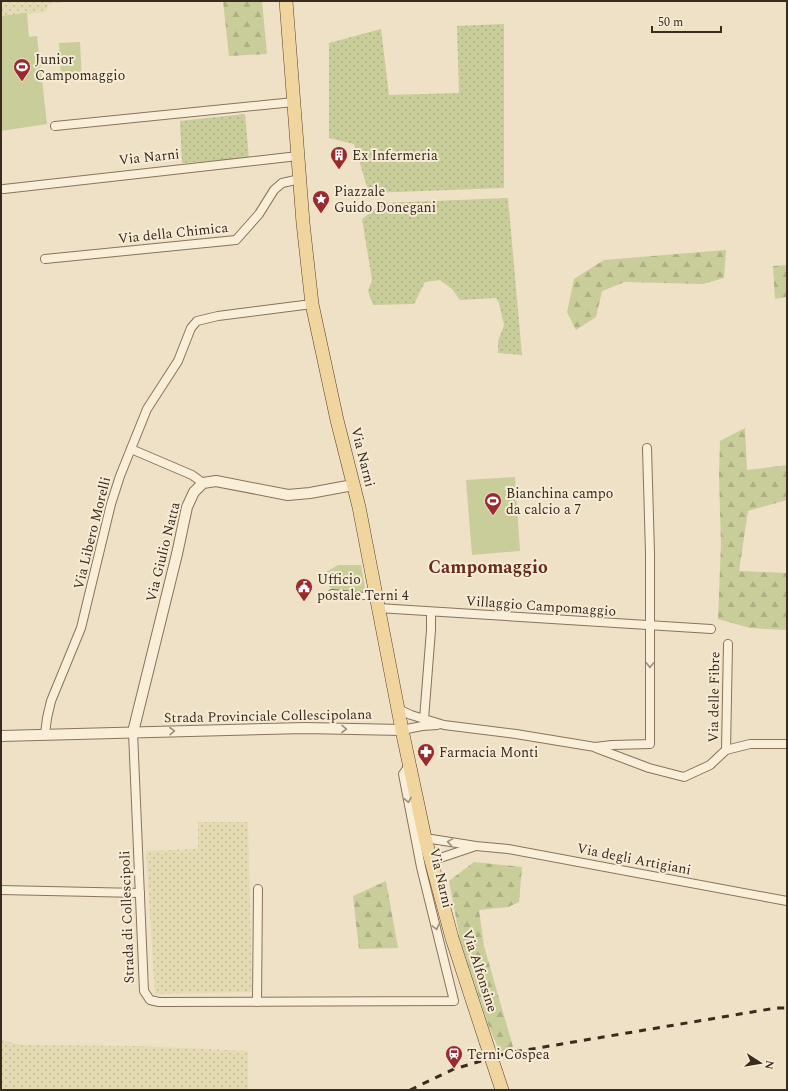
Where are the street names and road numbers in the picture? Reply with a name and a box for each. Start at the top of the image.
street label: Via Narni [118,143,180,171]
street label: Via della Chimica [117,217,229,249]
street label: Via Narni [345,425,381,489]
street label: Via Libero Morelli [68,474,116,592]
street label: Via Giulio Natta [140,500,186,604]
street label: Villaggio Campomaggio [465,590,617,622]
street label: Via delle Fibre [703,651,725,743]
street label: Strada Provinciale Collescipolana [164,704,372,728]
street label: Via degli Artigiani [575,838,693,880]
street label: Via Narni [424,846,458,910]
street label: Strada di Collescipoli [114,850,140,984]
street label: Via Alfonsine [457,927,503,1015]

